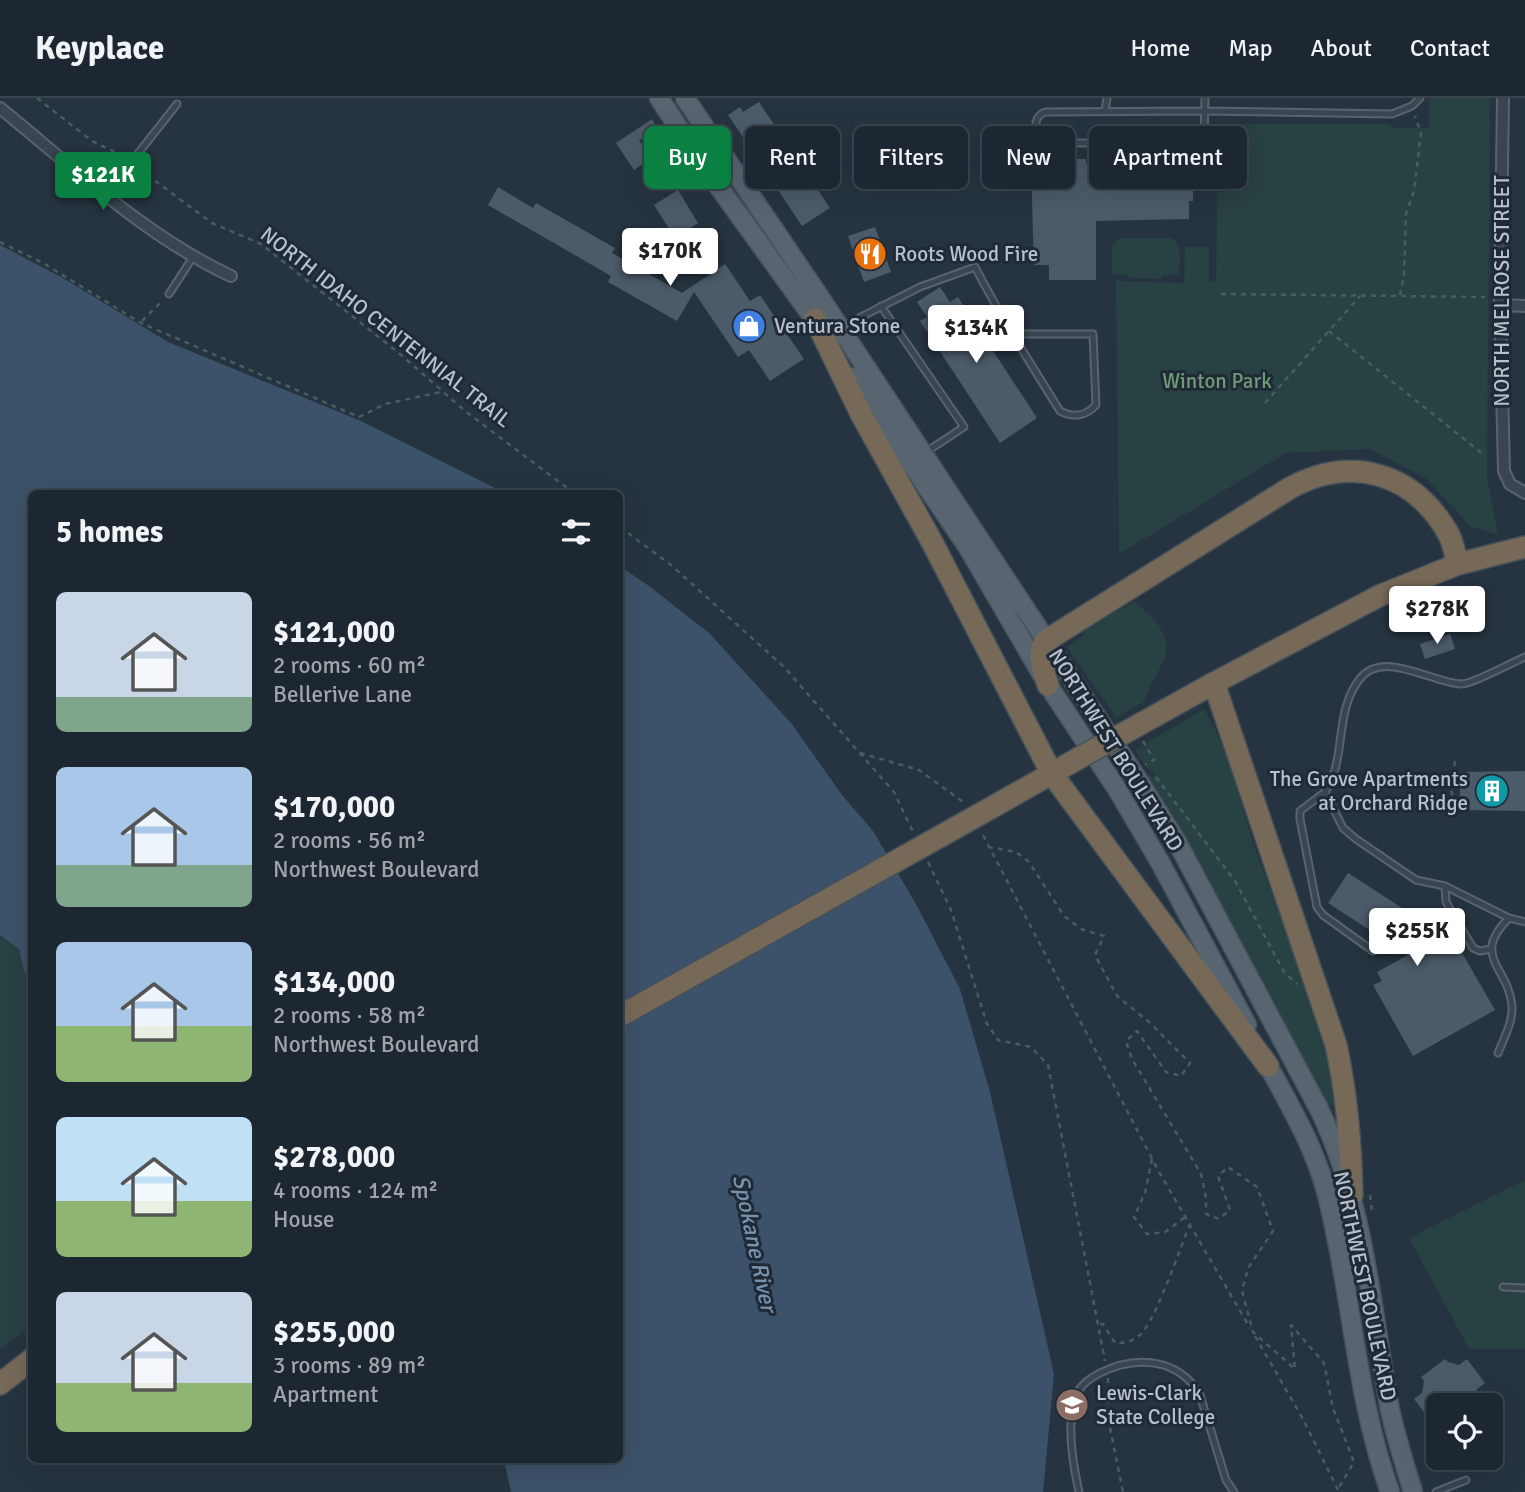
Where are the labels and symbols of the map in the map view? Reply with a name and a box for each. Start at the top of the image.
pin: $121K [54,152,152,212]
street label: NORTH MELROSE STREET [1489,175,1515,407]
street label: NORTH IDAHO CENTENNIAL TRAIL [255,221,517,433]
pin: $170K [621,228,719,288]
restaurant icon: Roots Wood Fire [851,235,889,273]
place label: Roots Wood Fire [894,241,1038,267]
pin: $134K [927,306,1025,365]
shop icon: Ventura Stone [730,307,768,345]
place label: Ventura Stone [774,313,900,339]
park label: Winton Park [1162,368,1272,394]
pin: $278K [1388,587,1486,646]
street label: NORTHWEST BOULEVARD [1043,644,1189,856]
place label: The Grove Apartments at Orchard Ridge [1270,766,1468,816]
building icon: The Grove Apartments at Orchard Ridge [1473,772,1511,810]
pin: $255K [1368,908,1466,968]
street label: NORTHWEST BOULEVARD [1328,1169,1402,1403]
water label: Spokane River [726,1172,784,1318]
place label: Lewis-Clark State College [1096,1380,1215,1430]
school or university icon: Lewis-Clark State College [1053,1386,1091,1424]

